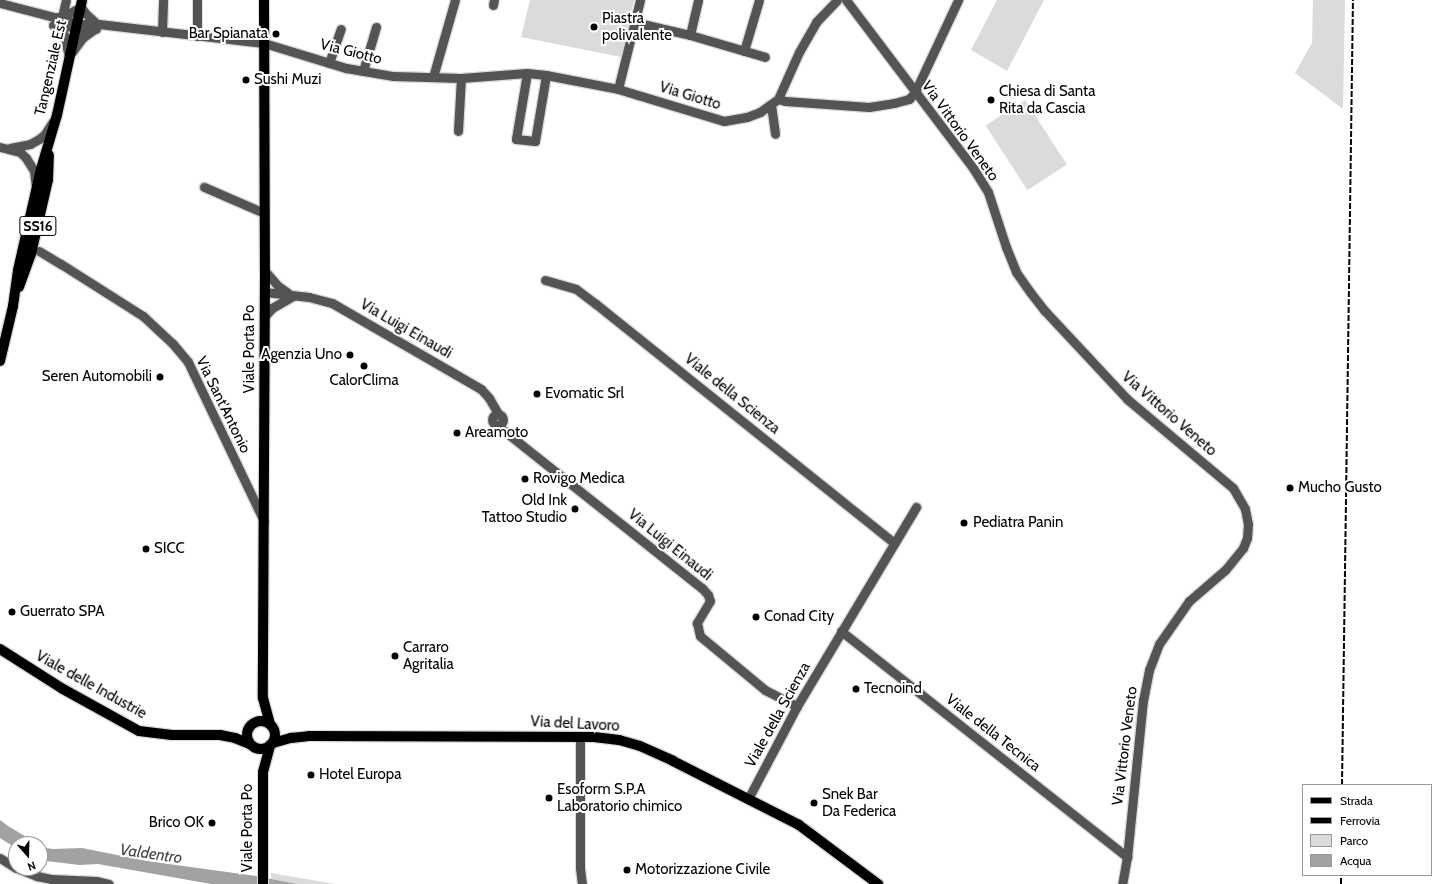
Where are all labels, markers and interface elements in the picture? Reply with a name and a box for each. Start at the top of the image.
place label: Piastra polivalente [602,9,672,44]
street label: Tangenziale Est [31,18,71,118]
marker: Piastra polivalente [589,22,599,32]
place label: Bar Spianata [189,25,268,43]
marker: Bar Spianata [271,29,281,39]
street label: Via Giotto [318,36,384,68]
place label: Sushi Muzi [254,71,322,89]
marker: Sushi Muzi [241,75,251,85]
street label: Via Vittorio Veneto [918,77,1002,185]
street label: Via Giotto [657,78,723,114]
place label: Chiesa di Santa Rita da Cascia [999,82,1095,117]
marker: Chiesa di Santa Rita da Cascia [986,95,996,105]
road number: SS16 [19,214,57,238]
street label: Via Luigi Einaudi [357,295,455,363]
street label: Viale Porta Po [241,305,259,393]
place label: Agenzia Uno [261,346,342,364]
marker: Agenzia Uno [345,350,355,360]
street label: Viale della Scienza [681,350,783,438]
street label: Via Sant'Antonio [192,354,254,456]
marker: CalorClima [359,361,369,371]
place label: Seren Automobili [42,368,152,386]
street label: Via Vittorio Veneto [1118,368,1220,460]
marker: Seren Automobili [155,372,165,382]
place label: CalorClima [329,372,399,390]
place label: Evomatic Srl [545,385,624,403]
marker: Evomatic Srl [532,389,542,399]
place label: Areamoto [465,424,528,442]
marker: Areamoto [452,428,462,438]
place label: Rovigo Medica [533,470,625,488]
marker: Rovigo Medica [520,474,530,484]
place label: Mucho Gusto [1298,479,1382,497]
marker: Mucho Gusto [1285,483,1295,493]
place label: Old Ink Tattoo Studio [482,491,567,526]
marker: Old Ink Tattoo Studio [570,504,580,514]
street label: Via Luigi Einaudi [624,506,716,584]
place label: Pediatra Panin [973,514,1063,532]
marker: Pediatra Panin [958,517,970,529]
place label: SICC [154,540,185,558]
marker: SICC [141,544,151,554]
place label: Guerrato SPA [20,603,105,621]
marker: Guerrato SPA [7,607,17,617]
place label: Conad City [764,608,834,626]
marker: Conad City [751,612,761,622]
place label: Carraro Agritalia [403,638,454,673]
street label: Viale delle Industrie [32,647,150,723]
marker: Carraro Agritalia [390,651,400,661]
street label: Viale della Scienza [742,659,814,771]
place label: Tecnoind [864,680,922,698]
marker: Tecnoind [851,684,861,694]
street label: Via Vittorio Veneto [1109,686,1141,806]
street label: Viale della Tecnica [942,690,1044,776]
street label: Via del Lavoro [530,713,620,735]
place label: Hotel Europa [319,766,401,784]
marker: Hotel Europa [306,770,316,780]
place label: Esoform S.P.A Laboratorio chimico [557,780,682,815]
street label: Viale Porta Po [239,784,257,872]
legend [1302,784,1432,876]
place label: Snek Bar Da Federica [822,785,896,820]
marker: Esoform S.P.A Laboratorio chimico [544,793,554,803]
text: Strada [1340,793,1373,808]
marker: Snek Bar Da Federica [809,798,819,808]
text: Ferrovia [1340,813,1380,828]
place label: Brico OK [149,814,204,832]
marker: Brico OK [207,818,217,828]
text: Parco [1340,833,1368,848]
north arrow [8,836,48,876]
water label: Valdentro [119,840,183,868]
text: Acqua [1340,853,1371,868]
text: N [26,858,38,874]
place label: Motorizzazione Civile [635,861,770,879]
marker: Motorizzazione Civile [622,865,632,875]

